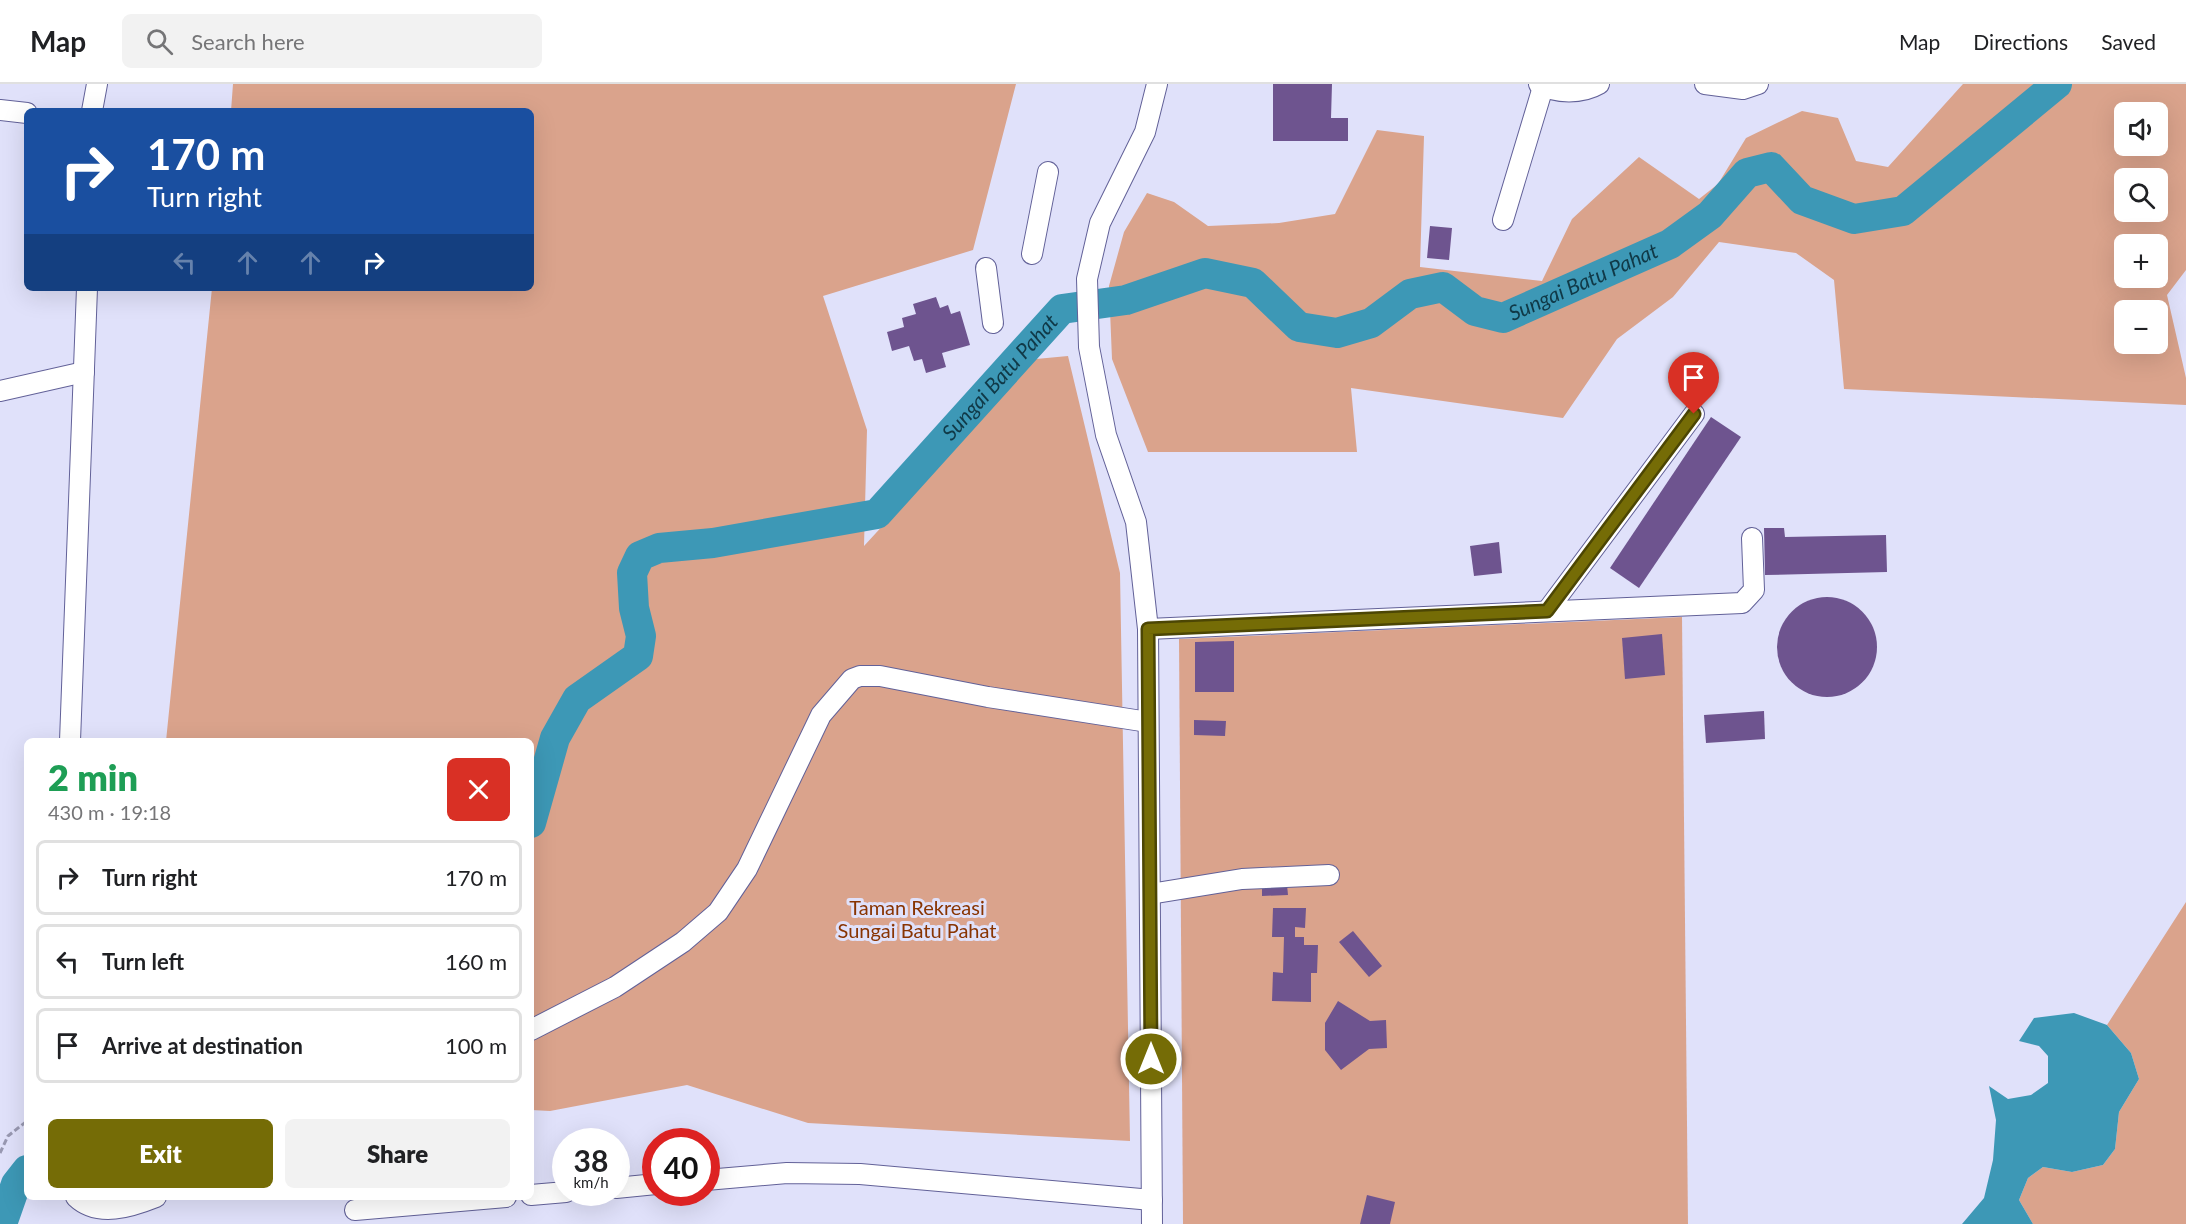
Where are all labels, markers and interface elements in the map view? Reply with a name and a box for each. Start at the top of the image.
search box [122,14,542,68]
text: Map [30,24,86,58]
icon: search [143,25,176,58]
text: Search here [191,28,305,55]
text: Map [1899,29,1940,54]
text: Directions [1973,29,2068,54]
text: Saved [2101,29,2156,54]
map controls [2114,102,2168,354]
button: sound [2114,102,2168,156]
text: 170 m [147,129,265,179]
icon: right [48,132,126,210]
button: search [2114,168,2168,222]
text: Turn right [147,180,262,213]
button: + [2114,234,2168,288]
water label: Sungai Batu Pahat [1504,237,1662,325]
icon: left [168,246,201,279]
icon: ahead [231,246,264,279]
icon: ahead [294,246,327,279]
icon: right [357,246,390,279]
button: − [2114,300,2168,354]
water label: Sungai Batu Pahat [936,308,1063,445]
pin [1668,352,1719,414]
icon: arrive [1677,361,1710,394]
text: 2 min [48,755,138,799]
button: close [447,758,510,821]
text: 430 m · 19:18 [48,800,171,824]
icon: right [51,861,84,894]
text: Turn right [102,864,197,891]
text: 170 m [445,864,507,891]
park label: Taman Rekreasi Sungai Batu Pahat [837,895,997,942]
icon: left [51,945,84,978]
text: Turn left [102,948,184,975]
text: 160 m [445,948,507,975]
position arrow [1119,1027,1183,1091]
icon: arrive [51,1029,84,1062]
text: Arrive at destination [102,1032,303,1059]
text: 100 m [445,1032,507,1059]
button: Exit [48,1119,273,1188]
button: Share [285,1119,510,1188]
speed limit sign: 40 [642,1128,720,1206]
text: 38 [574,1142,608,1178]
text: km/h [573,1173,609,1191]

